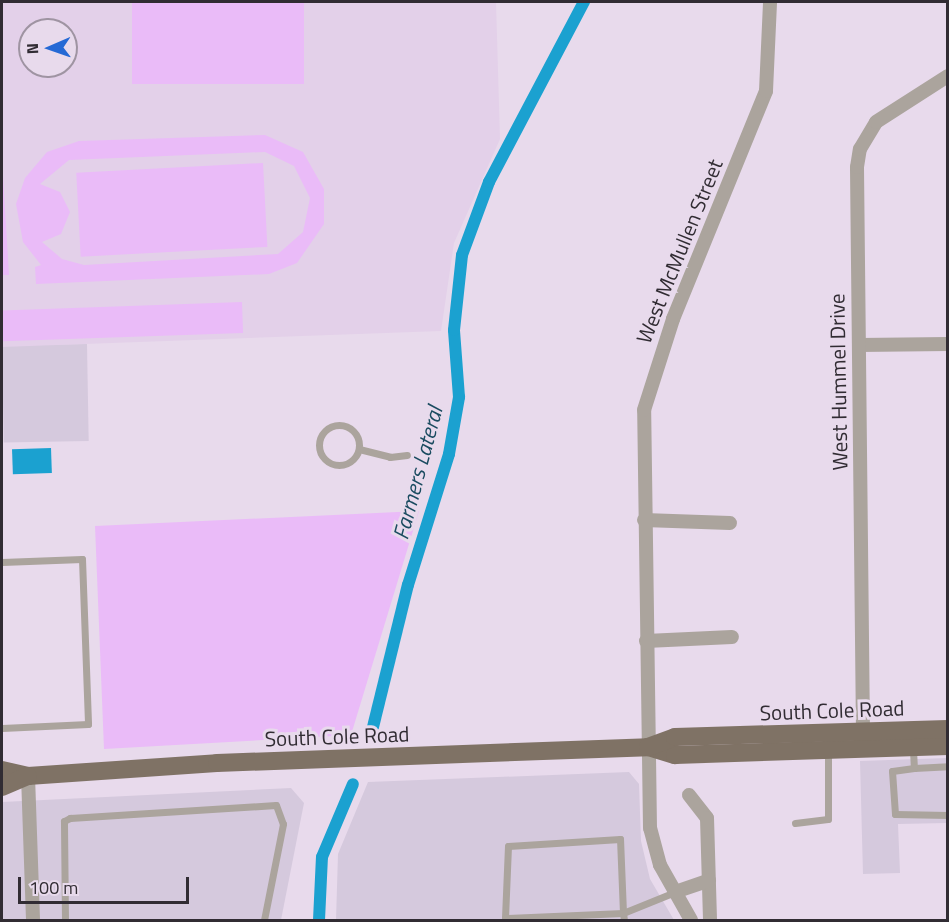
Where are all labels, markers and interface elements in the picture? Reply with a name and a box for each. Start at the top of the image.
north arrow [18,18,78,78]
text: N [20,43,44,55]
street label: West McMullen Street [631,155,727,347]
street label: West Hummel Drive [824,293,852,471]
water label: Farmers Lateral [388,404,448,542]
street label: South Cole Road [759,695,905,725]
street label: South Cole Road [264,721,410,751]
scale bar [21,865,192,903]
text: 100 m [29,874,78,901]

